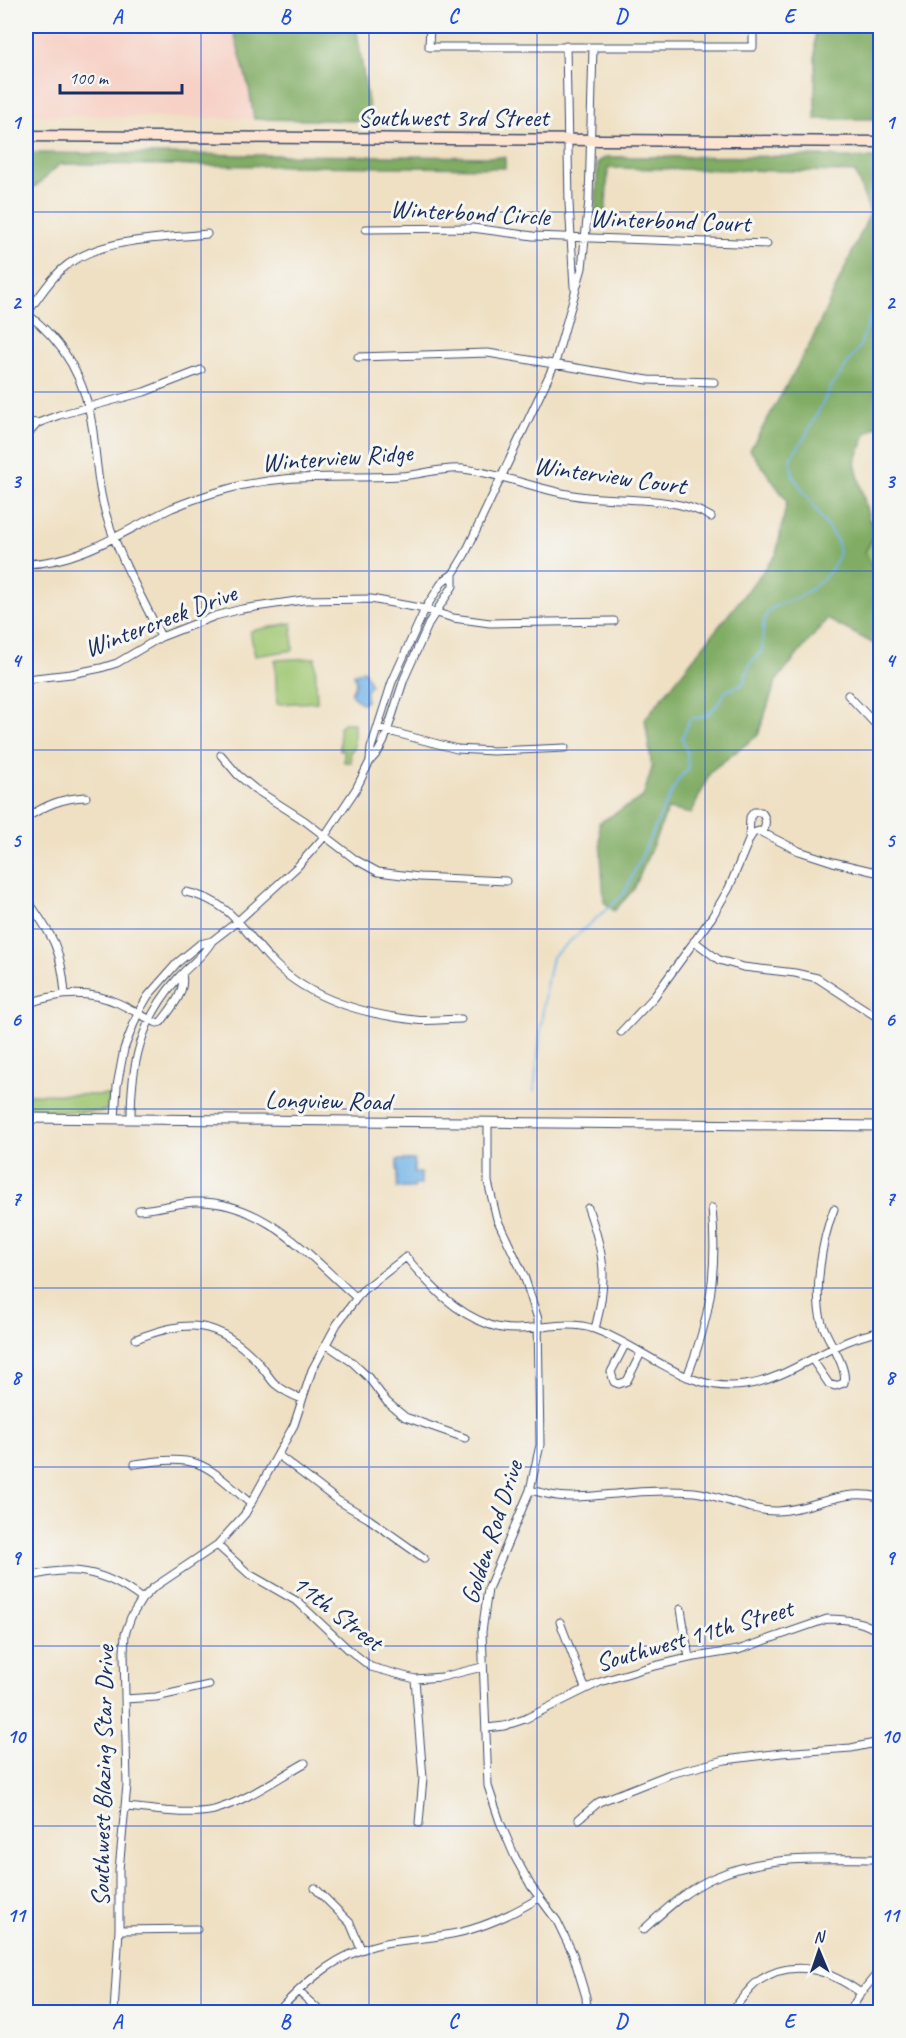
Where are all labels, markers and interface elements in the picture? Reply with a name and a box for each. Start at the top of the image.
text: A [112,4,124,29]
text: B [280,4,292,29]
text: C [448,4,460,29]
text: D [615,4,629,29]
text: E [784,4,798,29]
scale bar [60,57,182,95]
text: 100 m [69,67,110,89]
street label: Southwest 3rd Street [358,101,551,134]
text: 1 [12,110,23,135]
text: 1 [886,110,897,135]
street label: Winterbond Circle [389,192,552,233]
street label: Winterbond Court [589,201,753,240]
text: 2 [12,290,23,315]
text: 2 [886,290,897,315]
street label: Winterview Ridge [261,436,415,479]
street label: Winterview Court [532,448,690,503]
text: 3 [12,469,23,494]
text: 3 [886,469,897,494]
street label: Wintercreek Drive [79,576,242,665]
text: 4 [12,648,24,673]
text: 4 [886,648,898,673]
text: 5 [12,828,23,853]
text: 5 [886,828,897,853]
text: 6 [11,1007,22,1032]
text: 6 [885,1007,896,1032]
street label: Longview Road [265,1083,395,1118]
text: 7 [12,1186,23,1211]
text: 7 [886,1186,897,1211]
text: 8 [12,1365,24,1390]
text: 8 [886,1365,898,1390]
street label: Golden Rod Drive [453,1455,531,1608]
text: 9 [12,1545,23,1570]
text: 9 [886,1545,897,1570]
street label: 11th Street [286,1567,392,1660]
street label: Southwest 11th Street [592,1591,799,1679]
street label: Southwest Blazing Star Drive [84,1643,121,1907]
text: 10 [7,1724,27,1749]
text: 10 [881,1724,901,1749]
text: 11 [7,1903,27,1928]
text: 11 [881,1903,901,1928]
north arrow [789,1921,849,1981]
text: N [813,1927,827,1947]
text: A [112,2009,124,2034]
text: B [280,2009,292,2034]
text: C [448,2009,460,2034]
text: D [615,2009,629,2034]
text: E [784,2009,798,2034]

